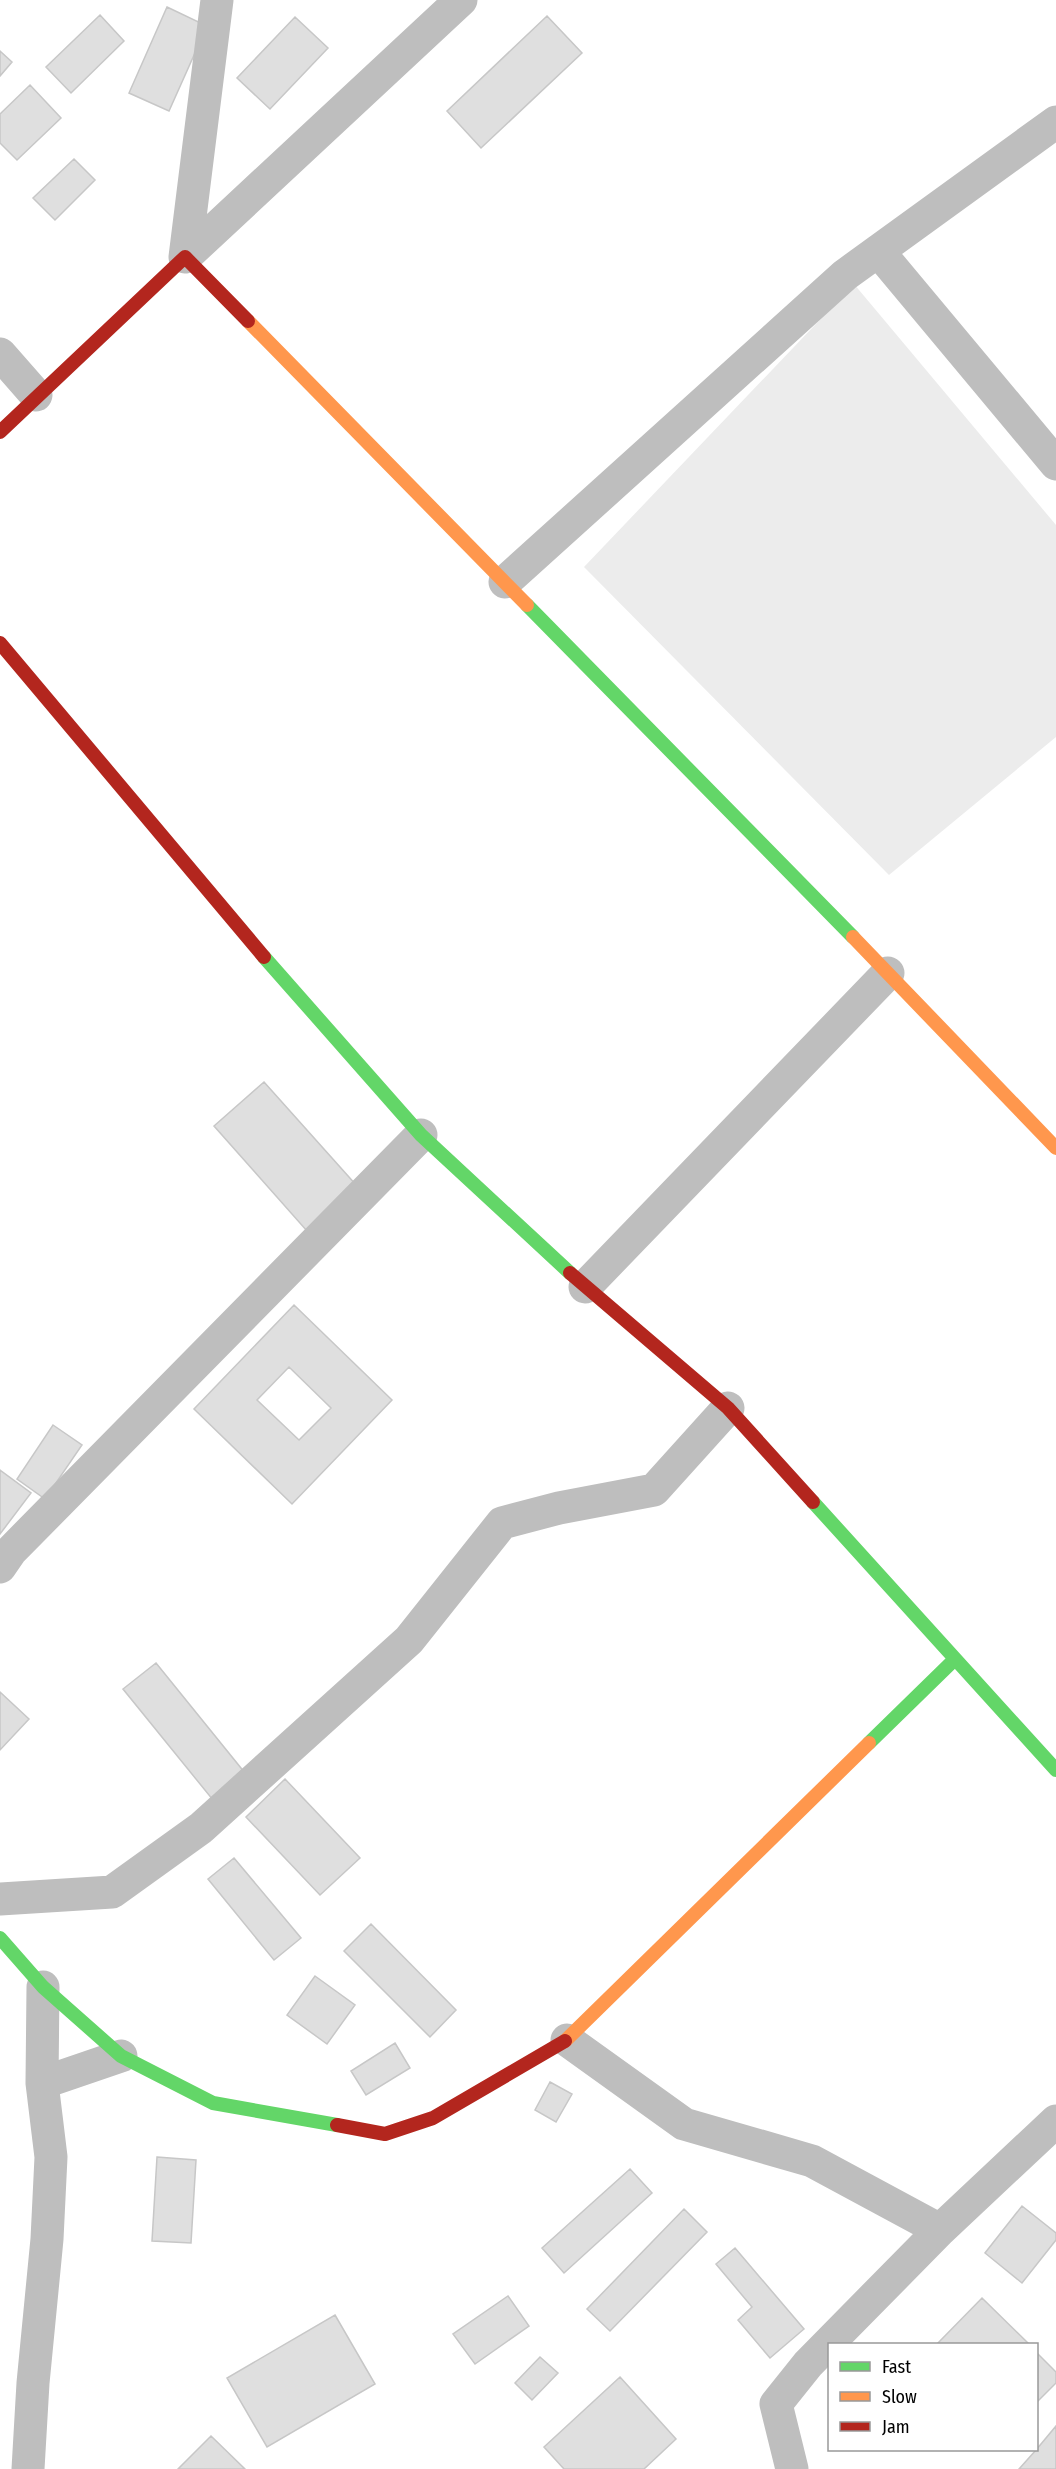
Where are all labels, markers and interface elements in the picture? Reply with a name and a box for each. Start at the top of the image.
legend [828,2343,1038,2451]
text: Fast [882,2356,911,2378]
text: Slow [882,2386,917,2408]
text: Jam [882,2416,910,2438]

